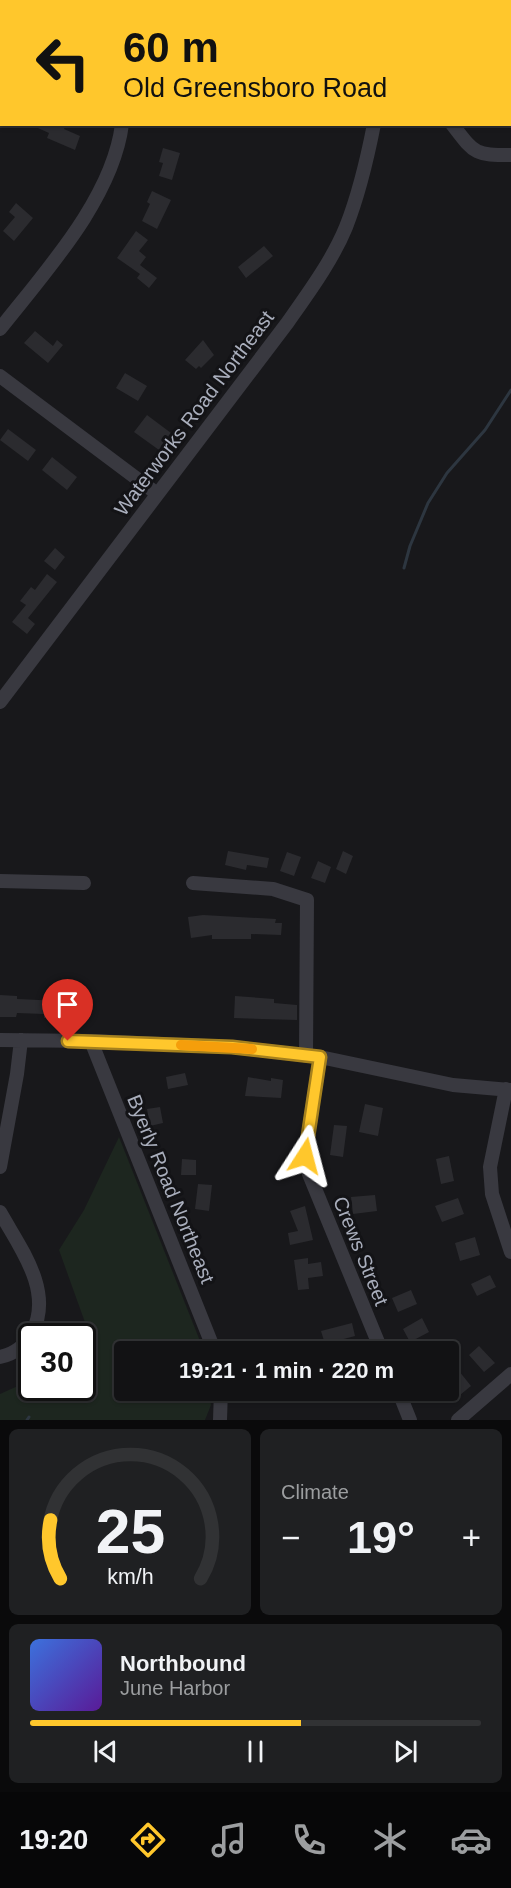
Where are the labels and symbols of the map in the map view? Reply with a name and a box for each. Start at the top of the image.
street label: Waterworks Road Northeast [110,306,278,520]
pin [42,979,93,1041]
street label: Byerly Road Northeast [123,1092,219,1287]
position arrow [273,1124,337,1188]
street label: Crews Street [329,1193,393,1309]
speed limit sign: 30 [18,1323,96,1401]

